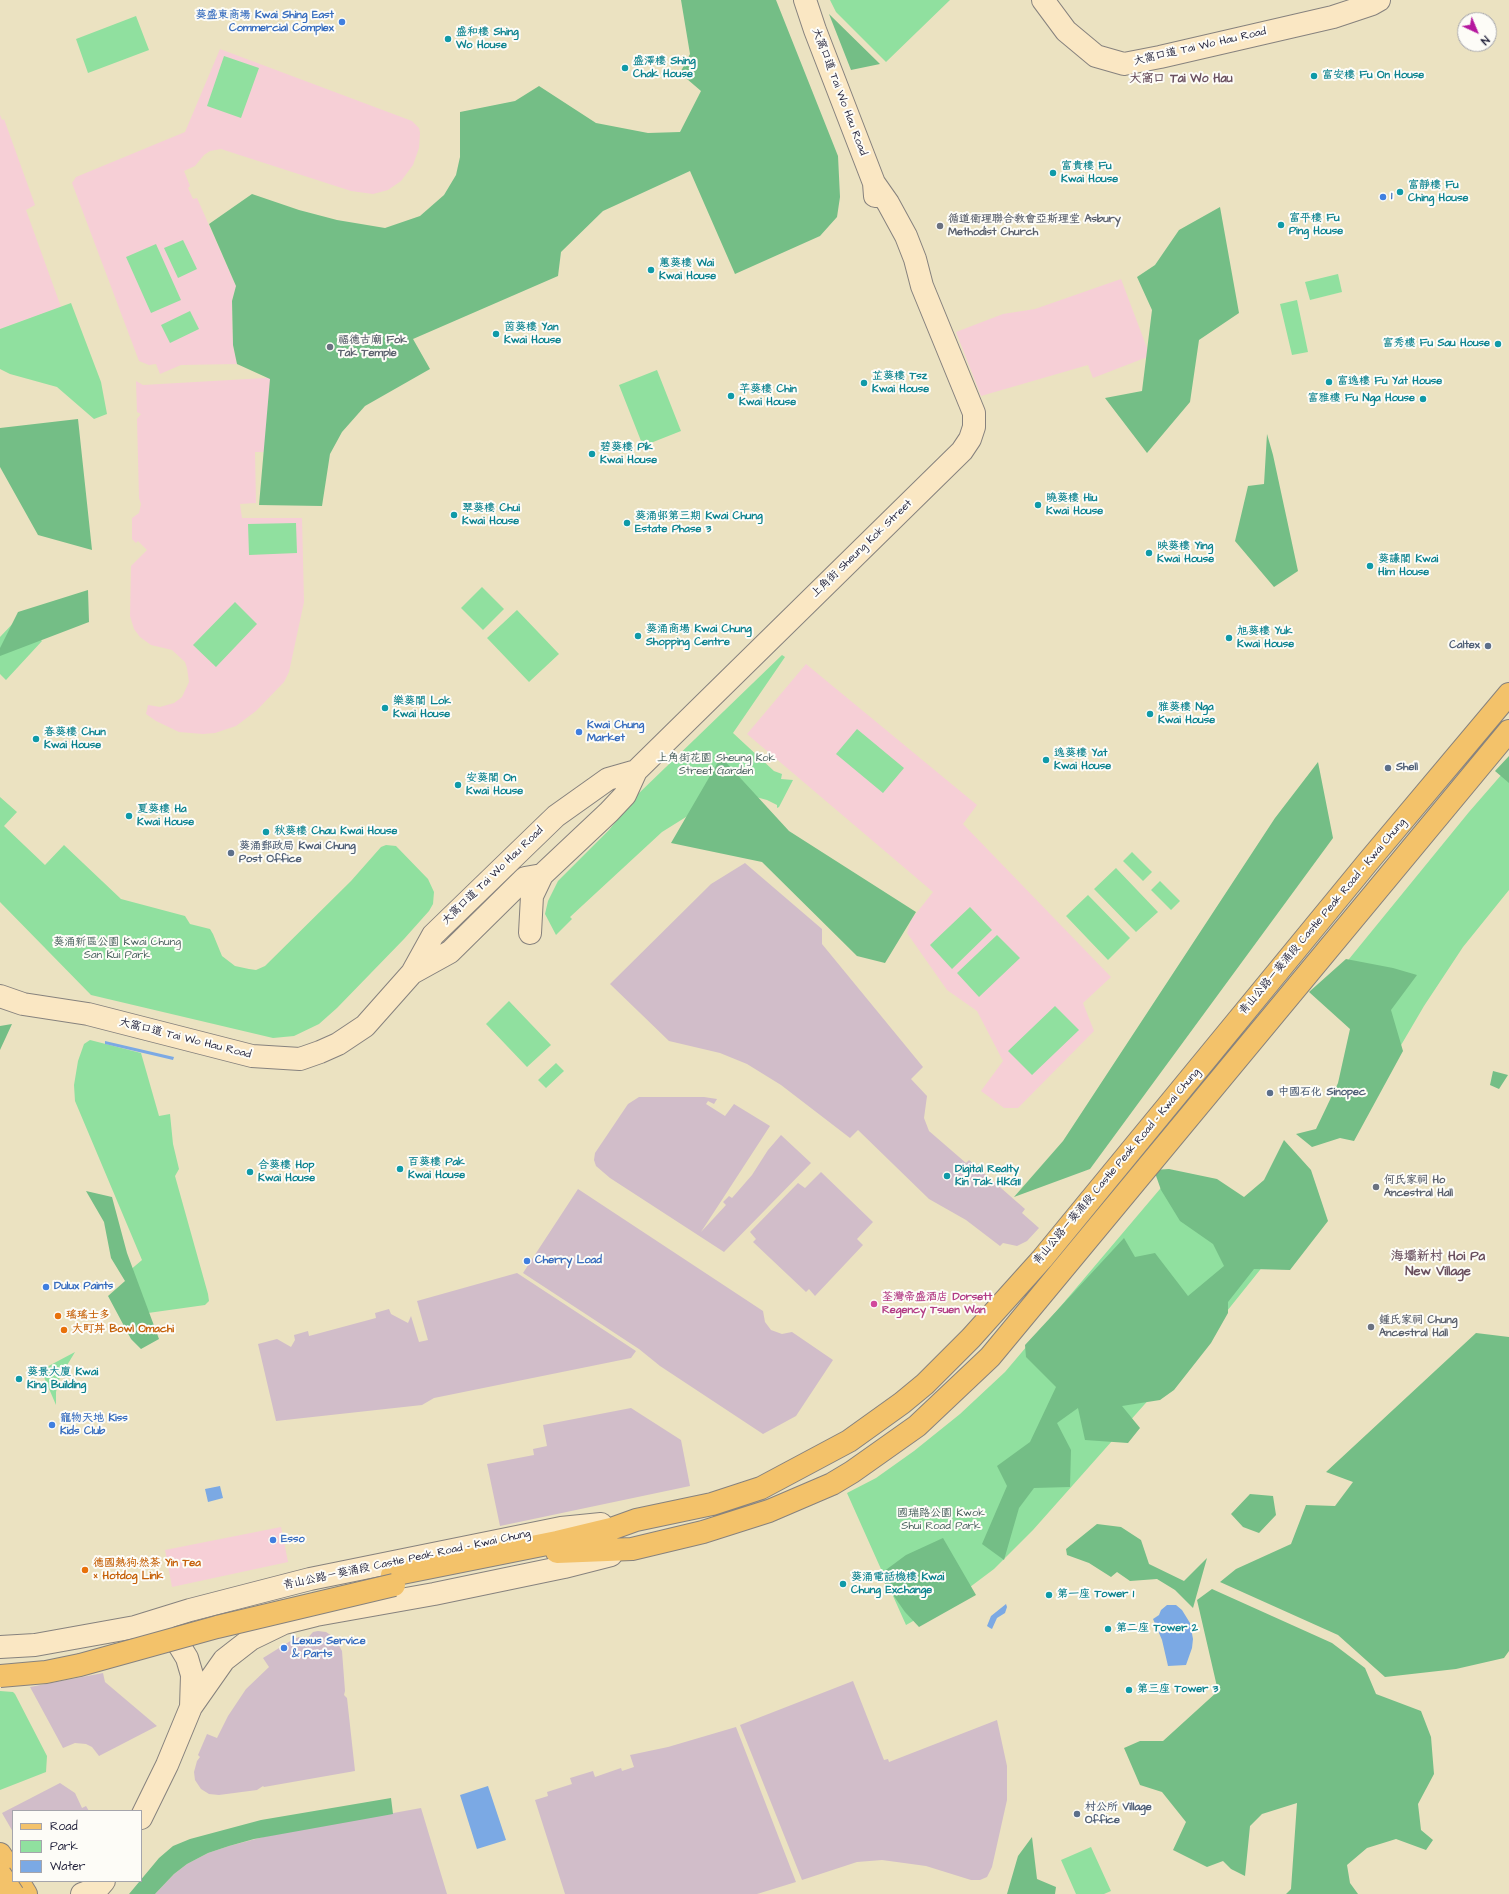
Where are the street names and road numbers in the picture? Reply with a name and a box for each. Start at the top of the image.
street label: 大窩口道 Tai Wo Hau Road [1133,25,1267,69]
street label: 大窩口道 Tai Wo Hau Road [809,26,869,158]
street label: 上角街 Sheung Kok Street [809,497,915,601]
street label: 青山公路－葵涌段 Castle Peak Road – Kwai Chung [1237,816,1409,1018]
street label: 大窩口道 Tai Wo Hau Road [440,824,546,928]
street label: 大窩口道 Tai Wo Hau Road [118,1016,252,1062]
street label: 青山公路－葵涌段 Castle Peak Road – Kwai Chung [1031,1066,1203,1268]
street label: 青山公路－葵涌段 Castle Peak Road – Kwai Chung [282,1527,532,1593]

